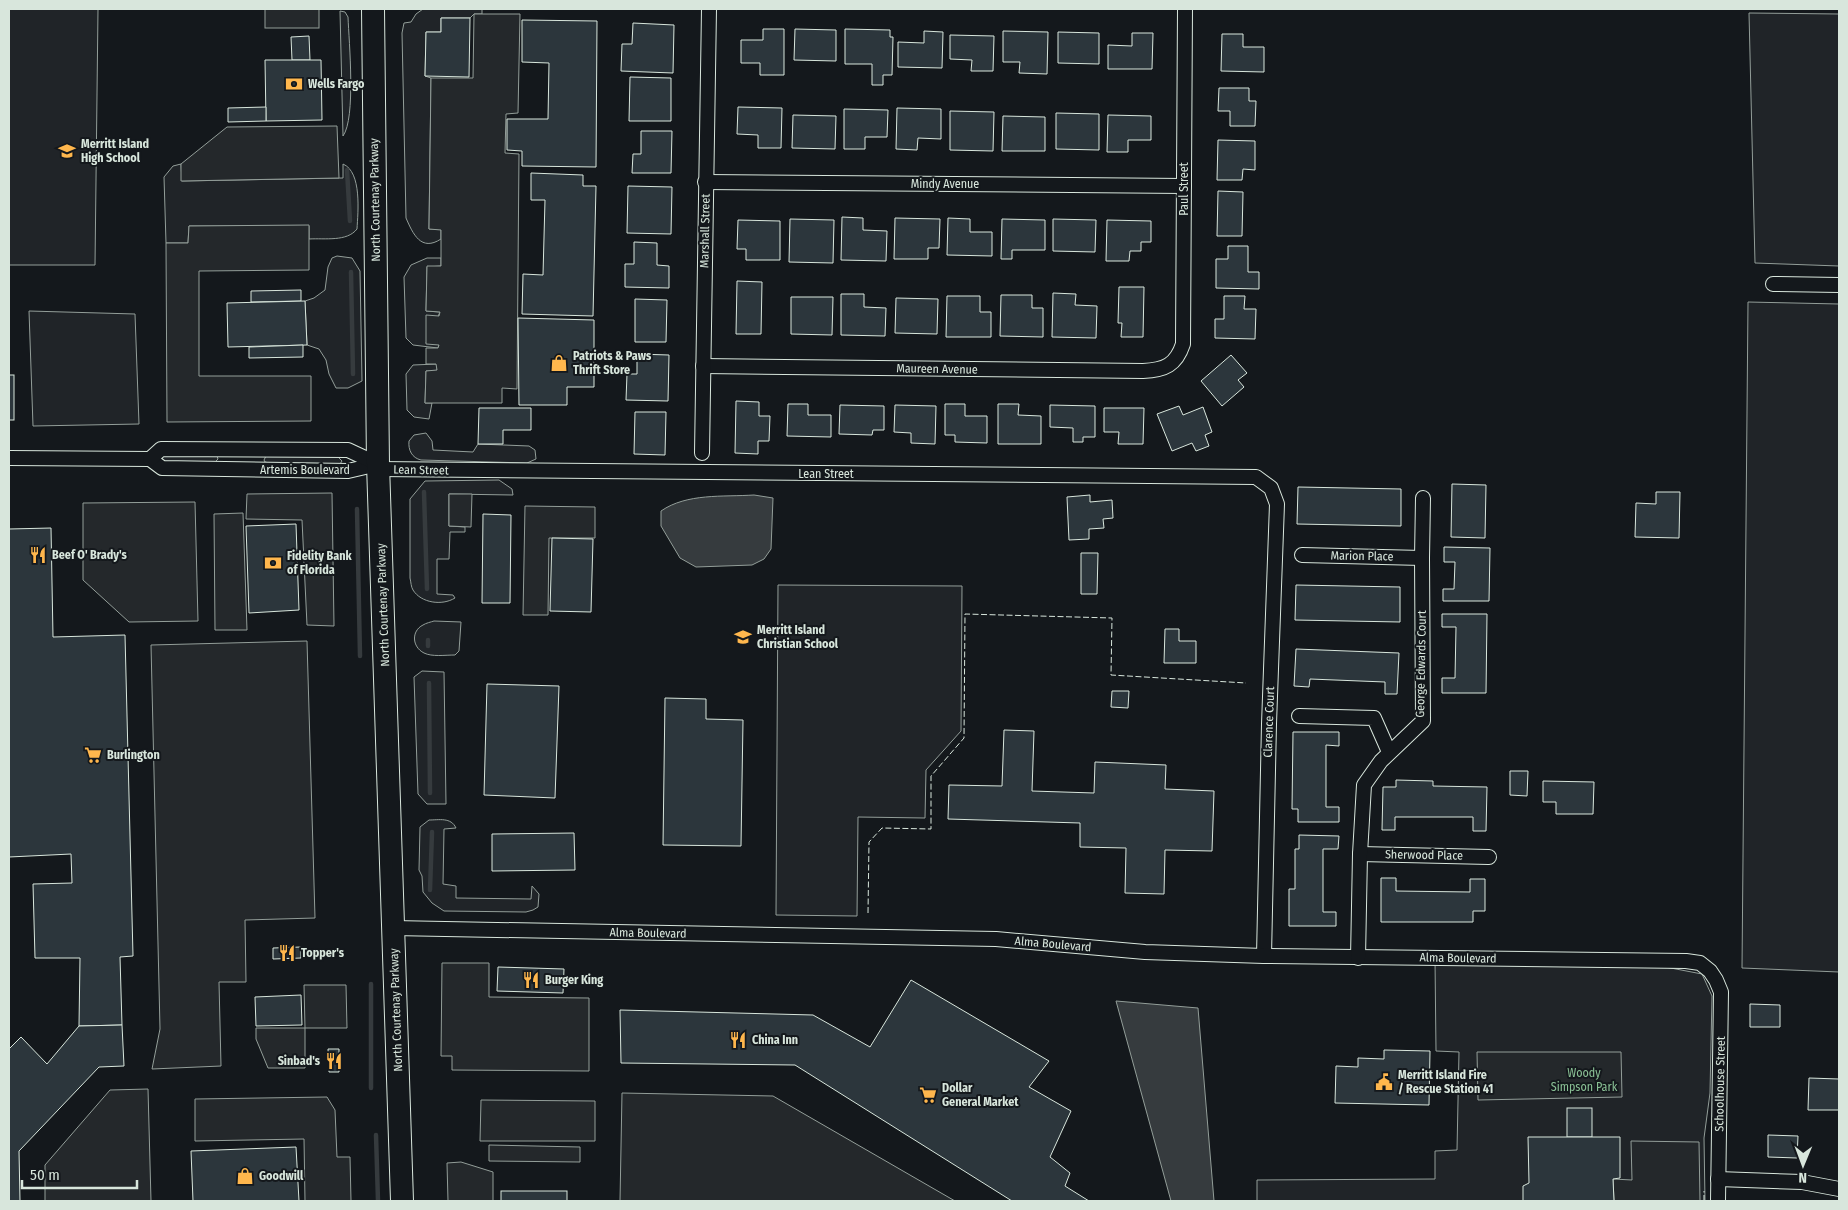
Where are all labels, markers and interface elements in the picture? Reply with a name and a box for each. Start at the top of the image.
bank icon: Wells Fargo [284,74,304,94]
place label: Wells Fargo [308,77,365,91]
place label: Merritt Island High School [81,137,149,165]
street label: North Courtenay Parkway [367,138,383,262]
school or university icon: Merritt Island High School [57,141,77,161]
street label: Paul Street [1177,162,1191,216]
street label: Mindy Avenue [911,177,979,191]
street label: Marshall Street [697,194,713,268]
place label: Patriots & Paws Thrift Store [573,349,652,377]
shop icon: Patriots & Paws Thrift Store [549,353,569,373]
street label: Maureen Avenue [896,361,978,377]
street label: Artemis Boulevard [260,463,350,477]
street label: Lean Street [393,463,449,477]
street label: Lean Street [798,467,854,481]
street label: North Courtenay Parkway [374,542,392,667]
restaurant icon: Beef O' Brady's [28,545,48,565]
place label: Beef O' Brady's [52,548,128,562]
street label: Marion Place [1330,548,1394,564]
place label: Fidelity Bank of Florida [287,549,352,577]
bank icon: Fidelity Bank of Florida [263,553,283,573]
street label: George Edwards Court [1413,610,1429,718]
place label: Merritt Island Christian School [757,623,839,651]
school or university icon: Merritt Island Christian School [733,627,753,647]
street label: Clarence Court [1261,686,1277,758]
supermarket icon: Burlington [83,745,103,765]
place label: Burlington [107,748,160,762]
street label: Sherwood Place [1385,847,1463,863]
street label: Alma Boulevard [609,925,687,941]
street label: Alma Boulevard [1014,934,1092,954]
restaurant icon: Topper's [277,943,297,963]
place label: Topper's [301,946,345,960]
street label: North Courtenay Parkway [387,947,405,1072]
street label: Alma Boulevard [1419,950,1497,966]
restaurant icon: Burger King [521,970,541,990]
place label: Burger King [545,973,603,987]
restaurant icon: China Inn [728,1030,748,1050]
place label: China Inn [752,1033,798,1047]
street label: Schoolhouse Street [1712,1036,1728,1132]
restaurant icon: Sinbad's [324,1051,344,1071]
place label: Sinbad's [278,1054,321,1068]
park label: Woody Simpson Park [1551,1066,1618,1094]
place label: Merritt Island Fire / Rescue Station 41 [1398,1068,1493,1096]
public building icon: Merritt Island Fire / Rescue Station 41 [1374,1072,1394,1092]
place label: Dollar General Market [942,1081,1019,1109]
supermarket icon: Dollar General Market [918,1085,938,1105]
north arrow [1778,1140,1828,1190]
scale bar [22,1158,138,1190]
text: 50 m [30,1166,60,1184]
shop icon: Goodwill [235,1166,255,1186]
place label: Goodwill [259,1169,304,1183]
text: N [1798,1169,1807,1186]

